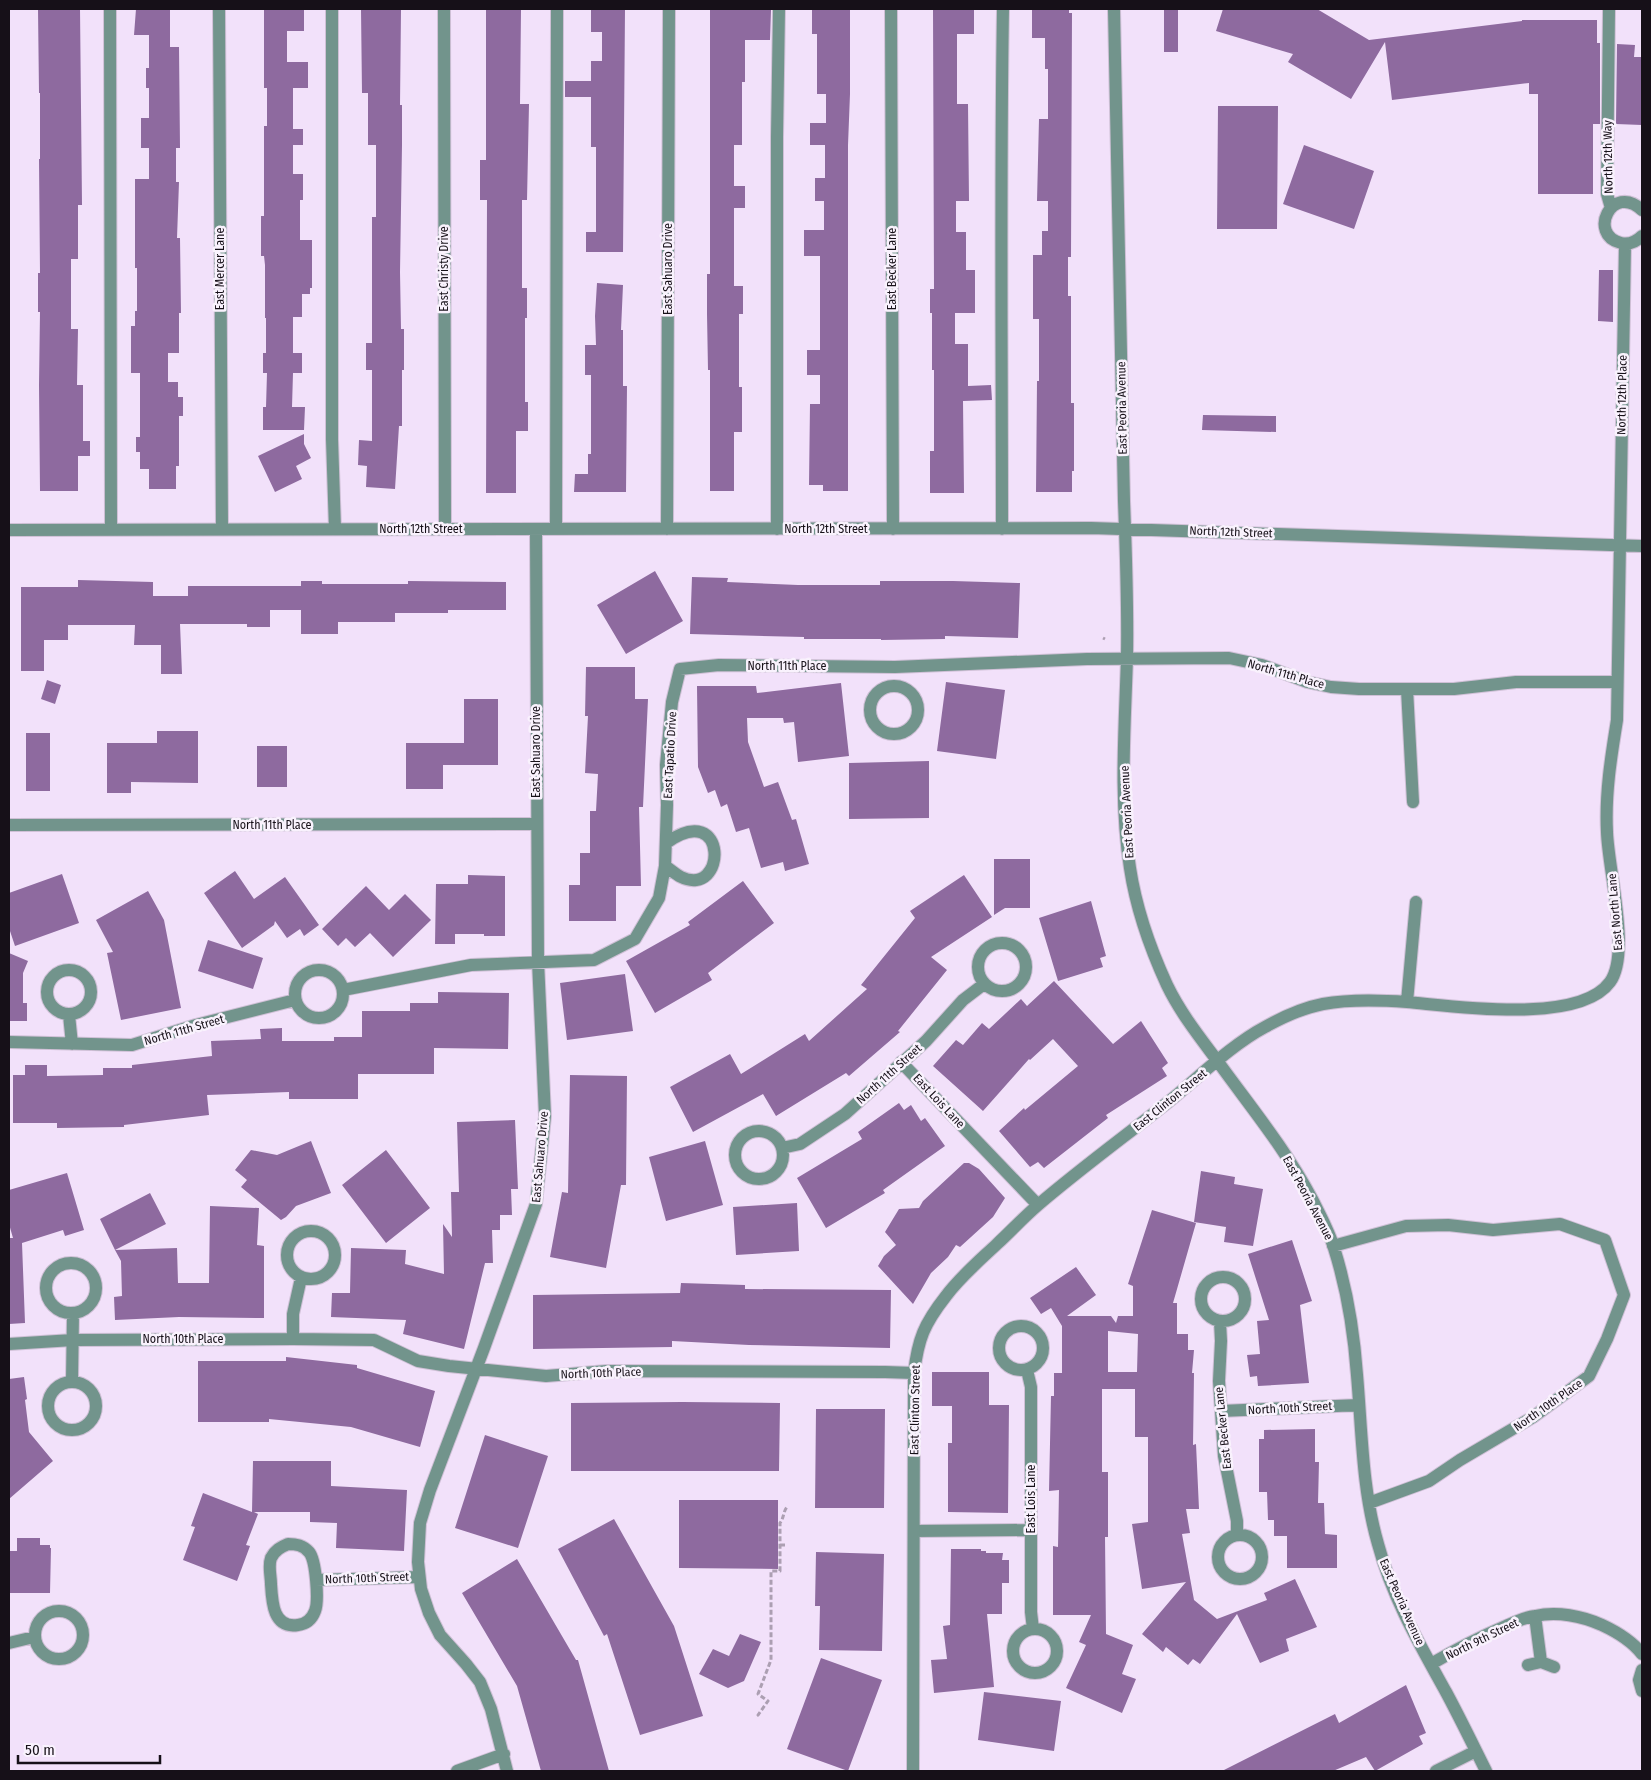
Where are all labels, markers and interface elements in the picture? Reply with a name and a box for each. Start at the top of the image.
street label: North 12th Way [1600,119,1616,194]
street label: East Sahuaro Drive [661,223,675,315]
street label: East Christy Drive [437,226,451,312]
street label: East Mercer Lane [213,228,227,310]
street label: East Becker Lane [885,228,899,310]
street label: North 12th Place [1614,355,1630,435]
street label: East Peoria Avenue [1114,361,1130,455]
street label: North 12th Street [379,522,463,536]
street label: North 12th Street [784,522,868,536]
street label: North 12th Street [1189,524,1273,540]
street label: North 11th Place [1246,656,1326,692]
street label: North 11th Place [747,659,827,673]
street label: East Sahuaro Drive [529,706,543,798]
street label: East Tapatio Drive [661,711,679,799]
street label: East Peoria Avenue [1118,765,1136,859]
street label: North 11th Place [232,818,312,832]
street label: East North Lane [1605,873,1625,951]
street label: North 11th Street [142,1012,226,1048]
street label: North 11th Street [854,1041,924,1107]
street label: East Clinton Street [1130,1066,1210,1134]
street label: East Lois Lane [910,1071,968,1131]
street label: East Sahuaro Drive [529,1111,551,1203]
street label: East Peoria Avenue [1280,1154,1336,1243]
street label: North 10th Place [143,1332,223,1346]
street label: North 10th Place [560,1365,642,1381]
street label: East Clinton Street [907,1365,923,1455]
street label: North 10th Place [1511,1376,1585,1434]
street label: East Becker Lane [1212,1386,1234,1470]
street label: North 10th Street [1248,1399,1333,1417]
street label: East Lois Lane [1024,1465,1038,1533]
street label: East Peoria Avenue [1377,1557,1427,1648]
street label: North 10th Street [325,1570,409,1586]
street label: North 9th Street [1443,1615,1521,1663]
scale bar [18,1732,160,1764]
text: 50 m [25,1741,55,1759]

